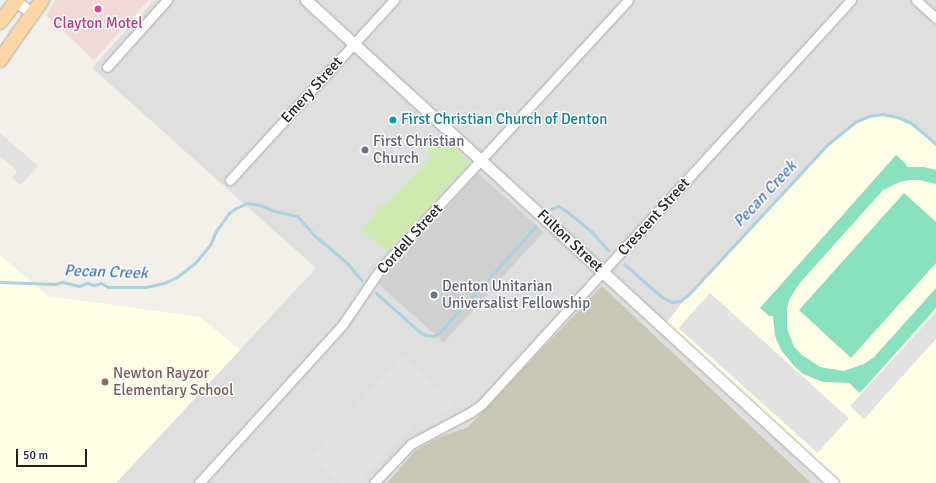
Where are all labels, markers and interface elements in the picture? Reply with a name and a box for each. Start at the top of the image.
marker: Clayton Motel [93,4,103,14]
place label: Clayton Motel [53,15,143,33]
street label: Emery Street [277,53,347,127]
place label: First Christian Church of Denton [401,111,607,129]
marker: First Christian Church of Denton [388,115,398,125]
place label: First Christian Church [373,132,464,167]
marker: First Christian Church [360,145,370,155]
water label: Pecan Creek [729,157,801,231]
street label: Crescent Street [614,174,694,260]
street label: Cordell Street [374,200,446,278]
street label: Fulton Street [533,206,607,276]
water label: Pecan Creek [64,261,148,283]
place label: Denton Unitarian Universalist Fellowship [442,277,590,312]
marker: Denton Unitarian Universalist Fellowship [429,290,439,300]
place label: Newton Rayzor Elementary School [113,364,234,399]
marker: Newton Rayzor Elementary School [100,377,110,387]
scale bar [18,441,89,467]
text: 50 m [23,448,48,463]

